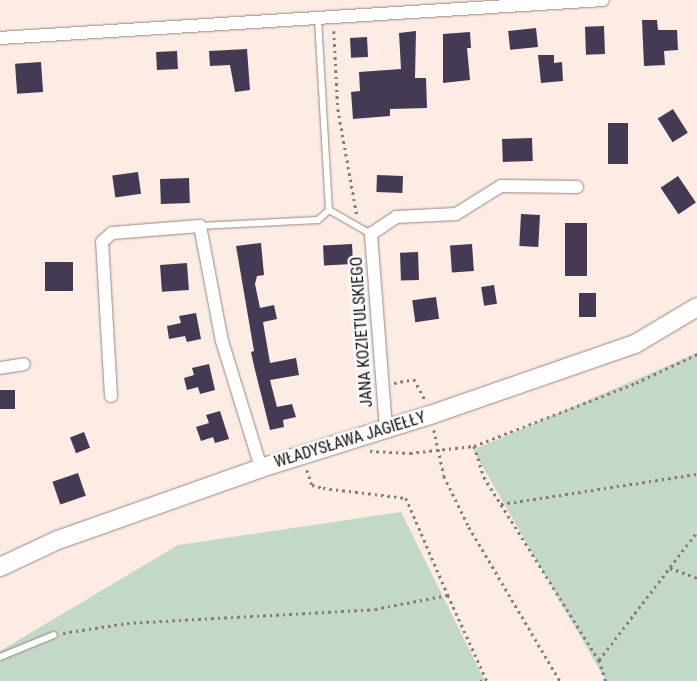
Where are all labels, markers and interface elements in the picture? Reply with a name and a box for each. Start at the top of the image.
street label: JANA KOZIETULSKIEGO [347,256,377,408]
street label: WŁADYSŁAWA JAGIEŁŁY [272,408,428,472]

